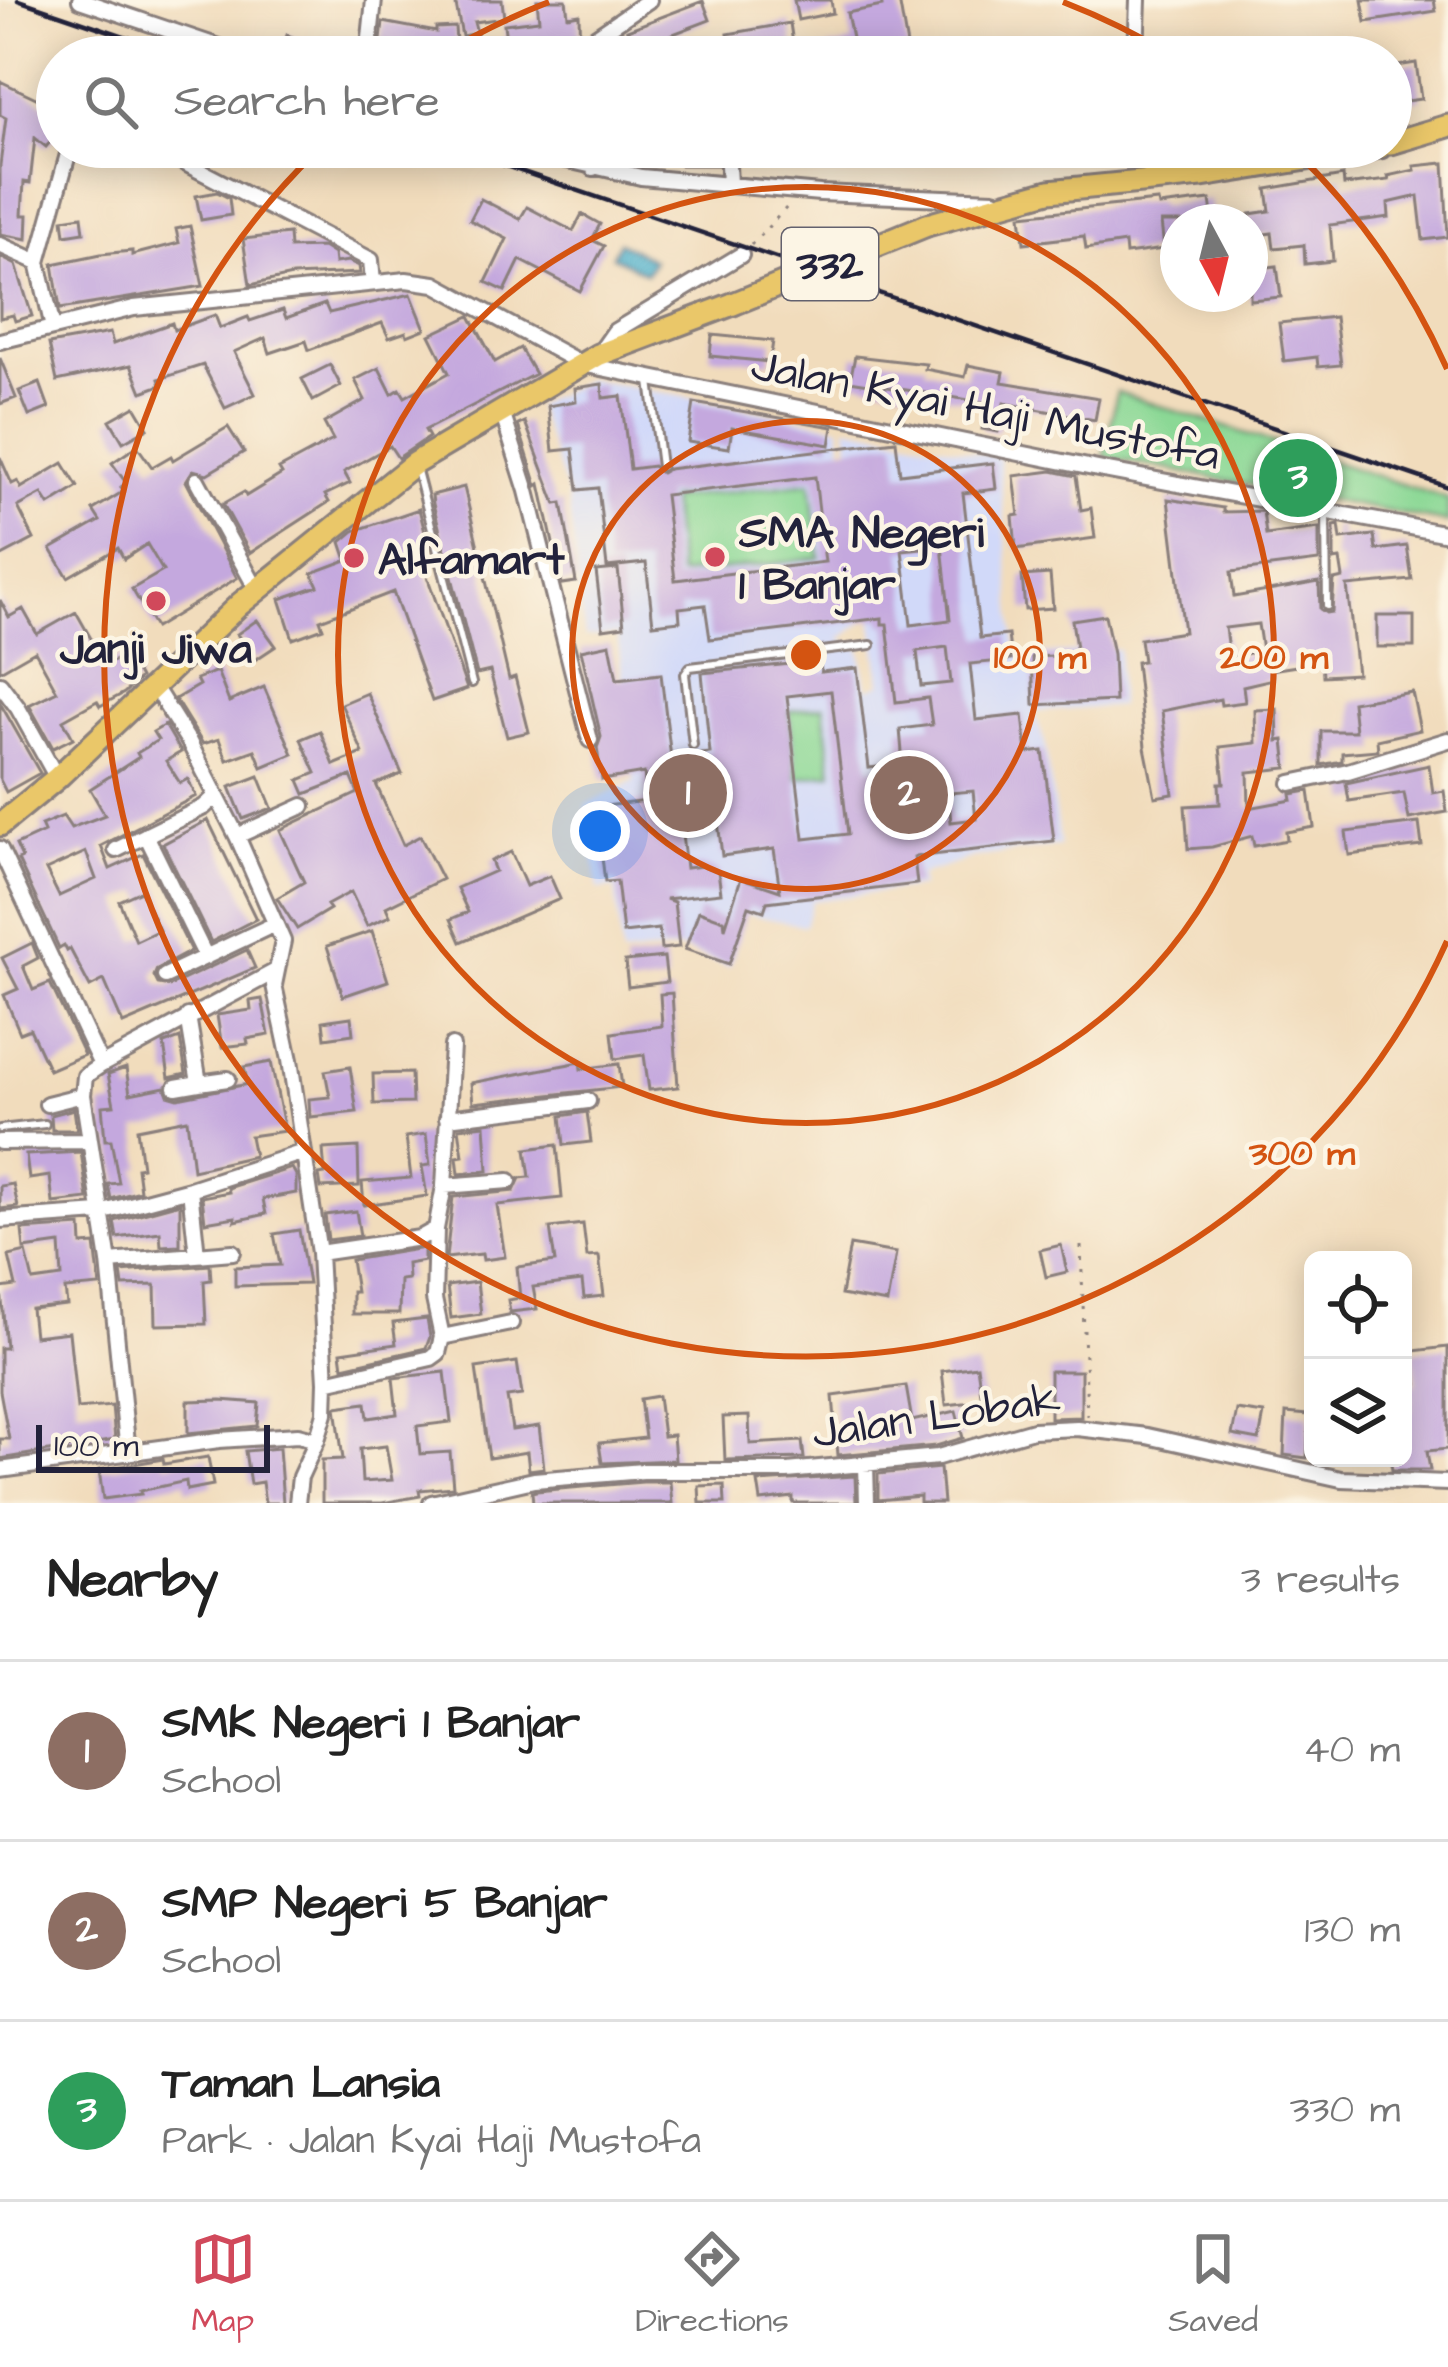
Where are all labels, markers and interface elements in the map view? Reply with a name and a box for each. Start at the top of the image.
search box [36,36,1412,168]
icon: search [78,69,144,135]
text: Search here [174,71,440,133]
north arrow [1160,204,1268,312]
road number: 332 [782,228,878,300]
street label: Jalan Kyai Haji Mustofa [746,335,1225,488]
pin: 3 [1259,433,1337,523]
place label: SMA Negeri 1 Banjar [738,503,984,617]
place label: Alfamart [378,530,565,592]
marker: SMA Negeri 1 Banjar [702,544,728,570]
marker: Alfamart [341,545,367,571]
marker: Janji Jiwa [143,588,169,614]
place label: Janji Jiwa [59,619,252,681]
text: 100 m [994,632,1087,683]
text: 200 m [1219,632,1329,683]
centre of rings [785,634,827,676]
pin: 1 [649,748,727,838]
pin: 2 [870,750,948,840]
your location [570,801,630,861]
text: 300 m [1248,1128,1356,1179]
map controls [1304,1251,1412,1467]
button: locate [1304,1251,1412,1359]
button: layers [1304,1359,1412,1467]
street label: Jalan Lobak [809,1369,1064,1465]
scale bar [36,1419,270,1472]
text: 100 m [54,1423,139,1469]
text: Nearby [48,1546,218,1617]
text: 3 results [1241,1554,1400,1608]
text: SMK Negeri 1 Banjar [162,1693,580,1755]
text: 1 [85,1724,90,1778]
text: 40 m [1303,1724,1400,1778]
text: School [162,1755,281,1809]
text: SMP Negeri 5 Banjar [162,1873,608,1935]
text: 2 [76,1904,98,1958]
text: 130 m [1305,1904,1400,1958]
text: School [162,1935,281,1989]
text: Taman Lansia [162,2053,440,2115]
text: 3 [77,2084,97,2138]
text: 330 m [1290,2084,1400,2138]
text: Park · Jalan Kyai Haji Mustofa [162,2115,701,2169]
tab: Map [190,2226,256,2344]
tab: Directions [635,2226,789,2344]
tab: Saved [1168,2226,1258,2344]

